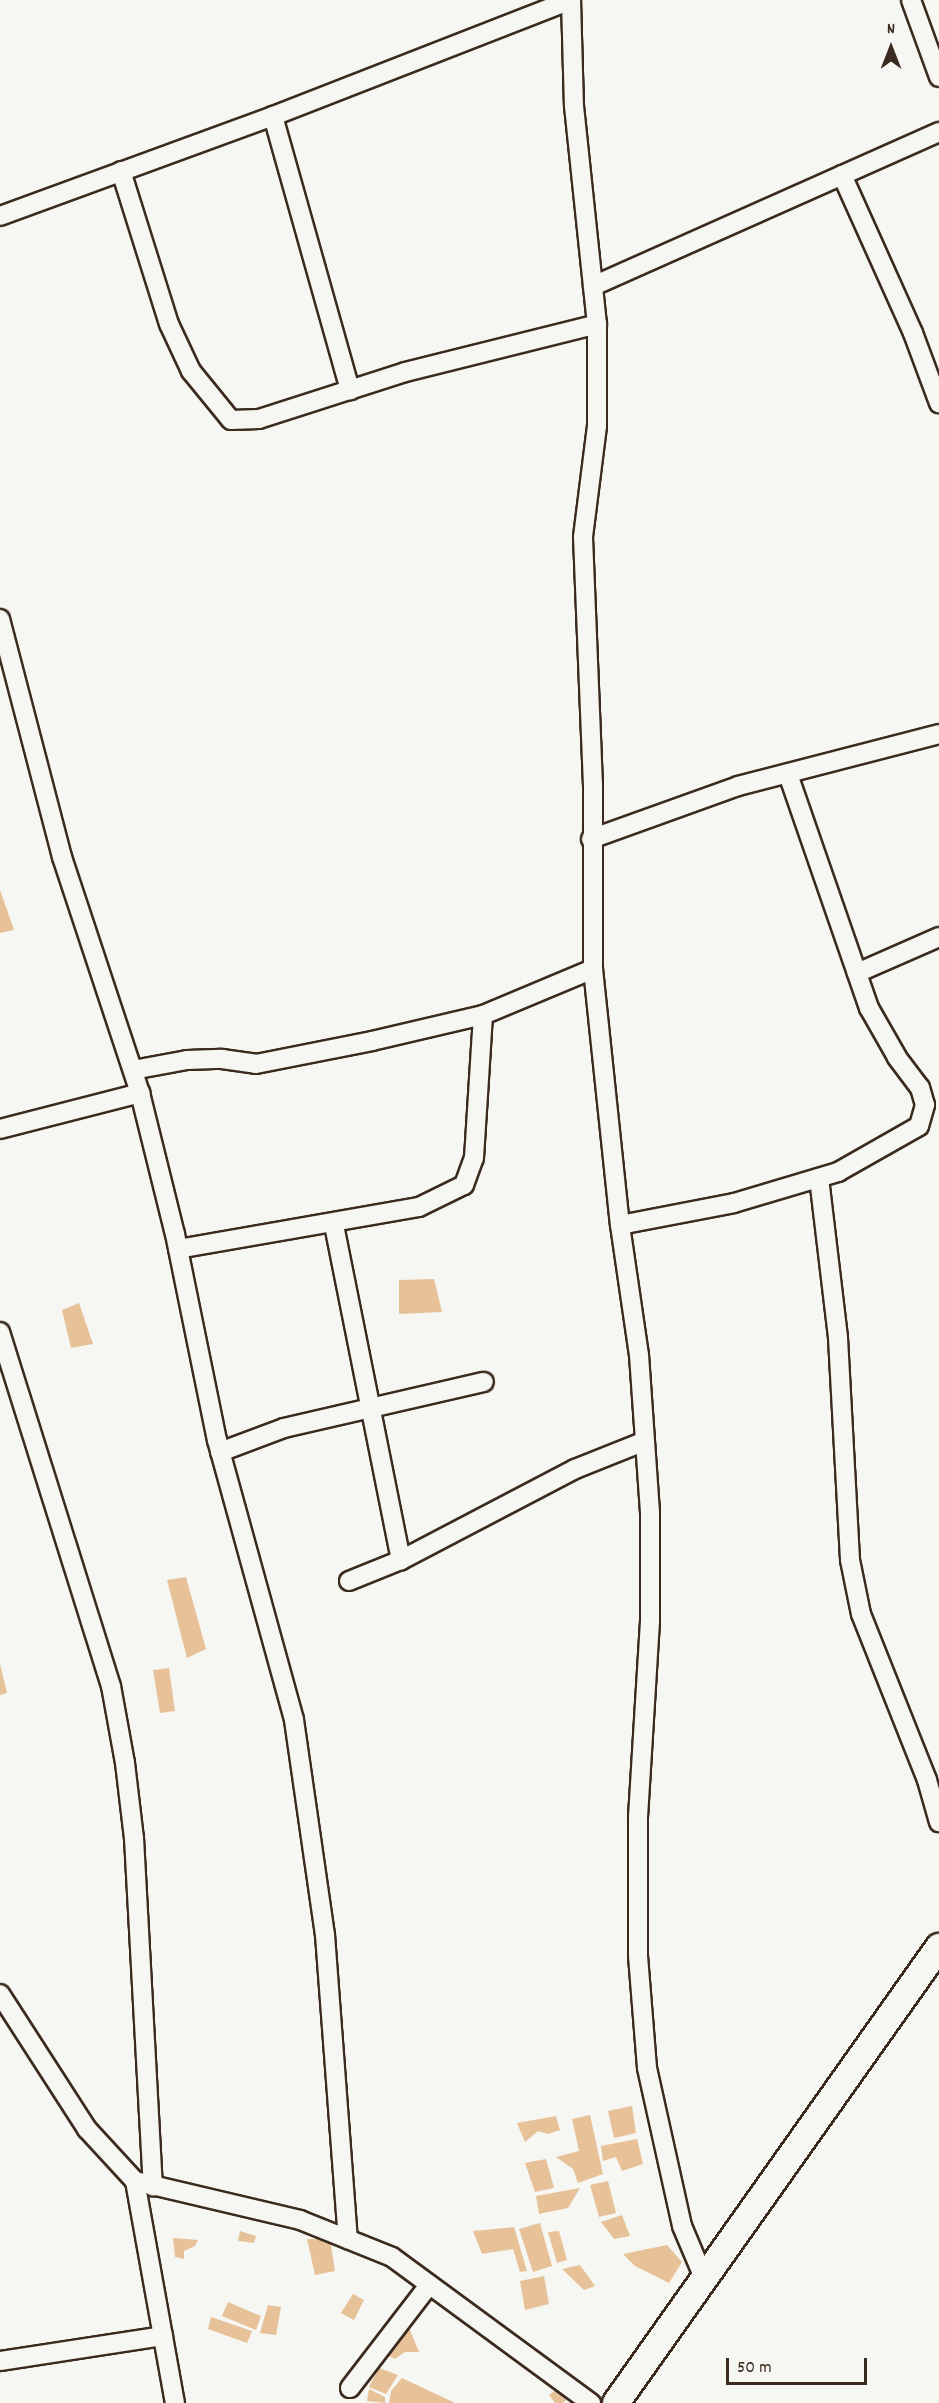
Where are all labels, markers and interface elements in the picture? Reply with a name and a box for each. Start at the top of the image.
north arrow [861,18,921,78]
text: N [887,18,895,41]
scale bar [729,2346,870,2384]
text: 50 m [737,2356,772,2381]

